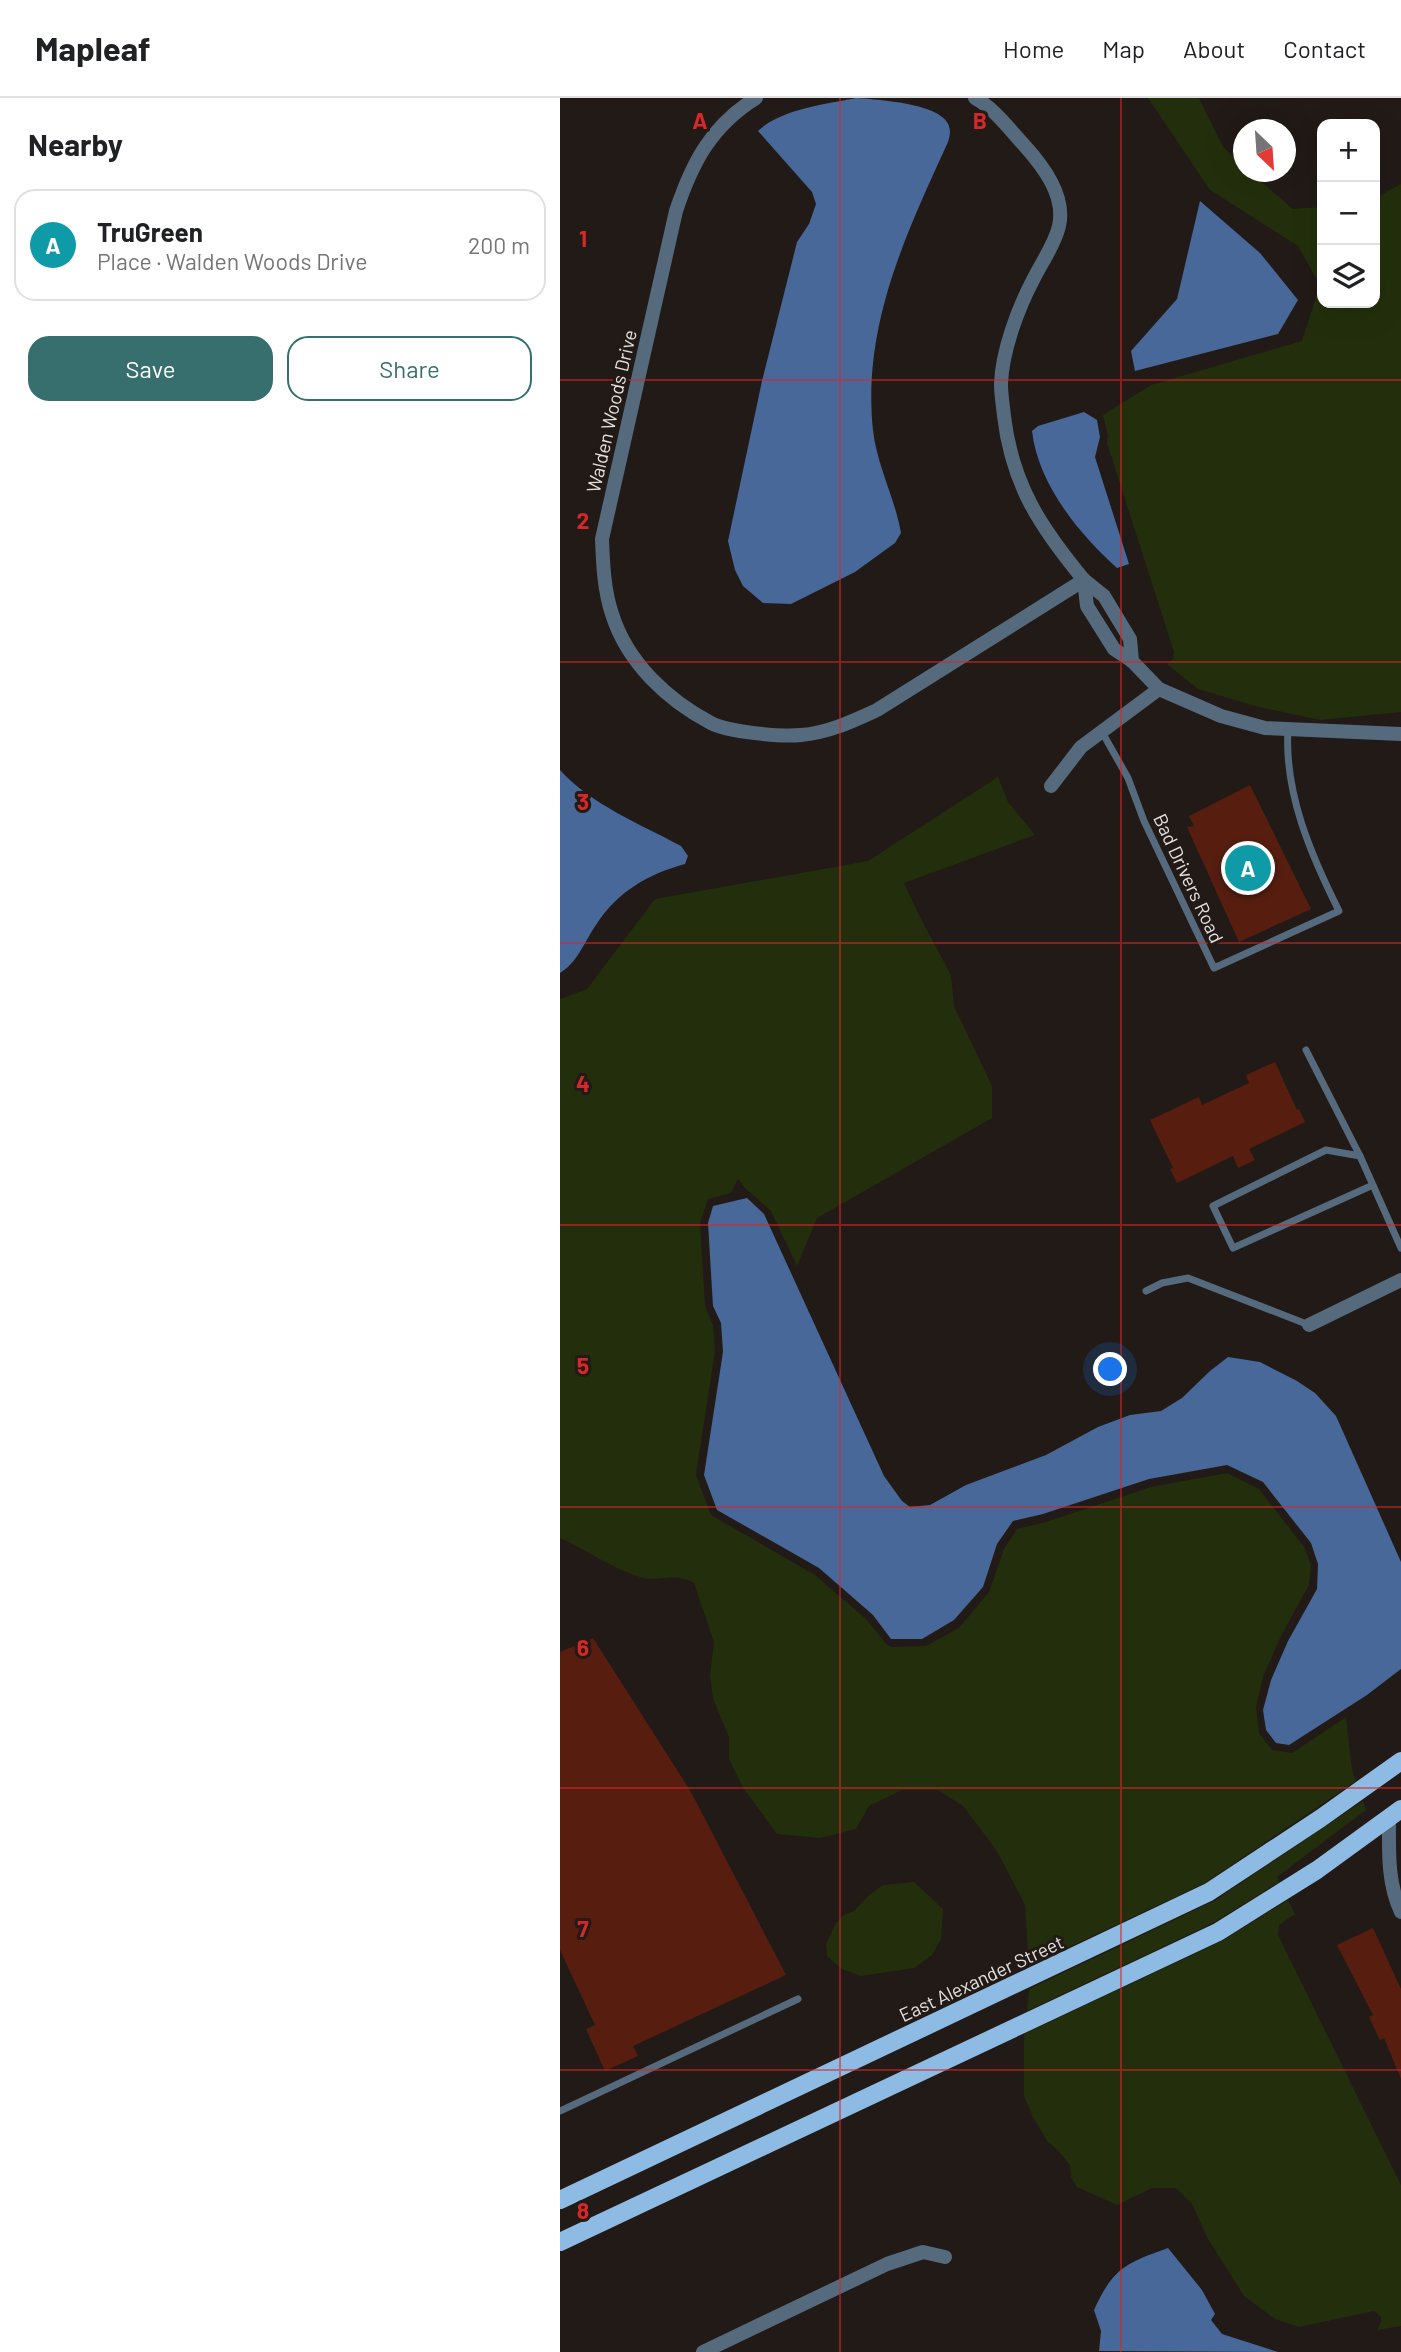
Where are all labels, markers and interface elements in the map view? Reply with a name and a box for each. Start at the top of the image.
text: Mapleaf [35,28,151,68]
text: Home [1003,34,1064,63]
text: Map [1102,34,1145,63]
text: About [1183,34,1245,63]
text: Contact [1283,34,1366,63]
text: A [692,106,708,134]
text: B [973,106,987,134]
north arrow [1233,119,1296,182]
map controls [1317,119,1380,308]
button: + [1317,119,1380,182]
text: Nearby [28,126,123,162]
button: − [1317,182,1380,245]
text: TruGreen [97,216,203,247]
text: 1 [579,224,587,252]
text: A [45,231,61,259]
text: 200 m [468,231,530,259]
button: layers [1317,245,1380,308]
text: Place · Walden Woods Drive [97,247,367,275]
street label: Walden Woods Drive [581,327,641,495]
button: Save [28,336,273,401]
button: Share [287,336,532,401]
text: 2 [577,506,589,534]
text: 3 [577,787,589,815]
street label: Bad Drivers Road [1149,810,1229,946]
pin: A [1225,842,1271,894]
text: 4 [576,1069,590,1097]
text: 5 [577,1351,589,1379]
your location [1093,1352,1127,1386]
text: 6 [577,1633,589,1661]
text: 7 [577,1914,589,1942]
street label: East Alexander Street [895,1930,1067,2026]
text: 8 [577,2196,589,2224]

